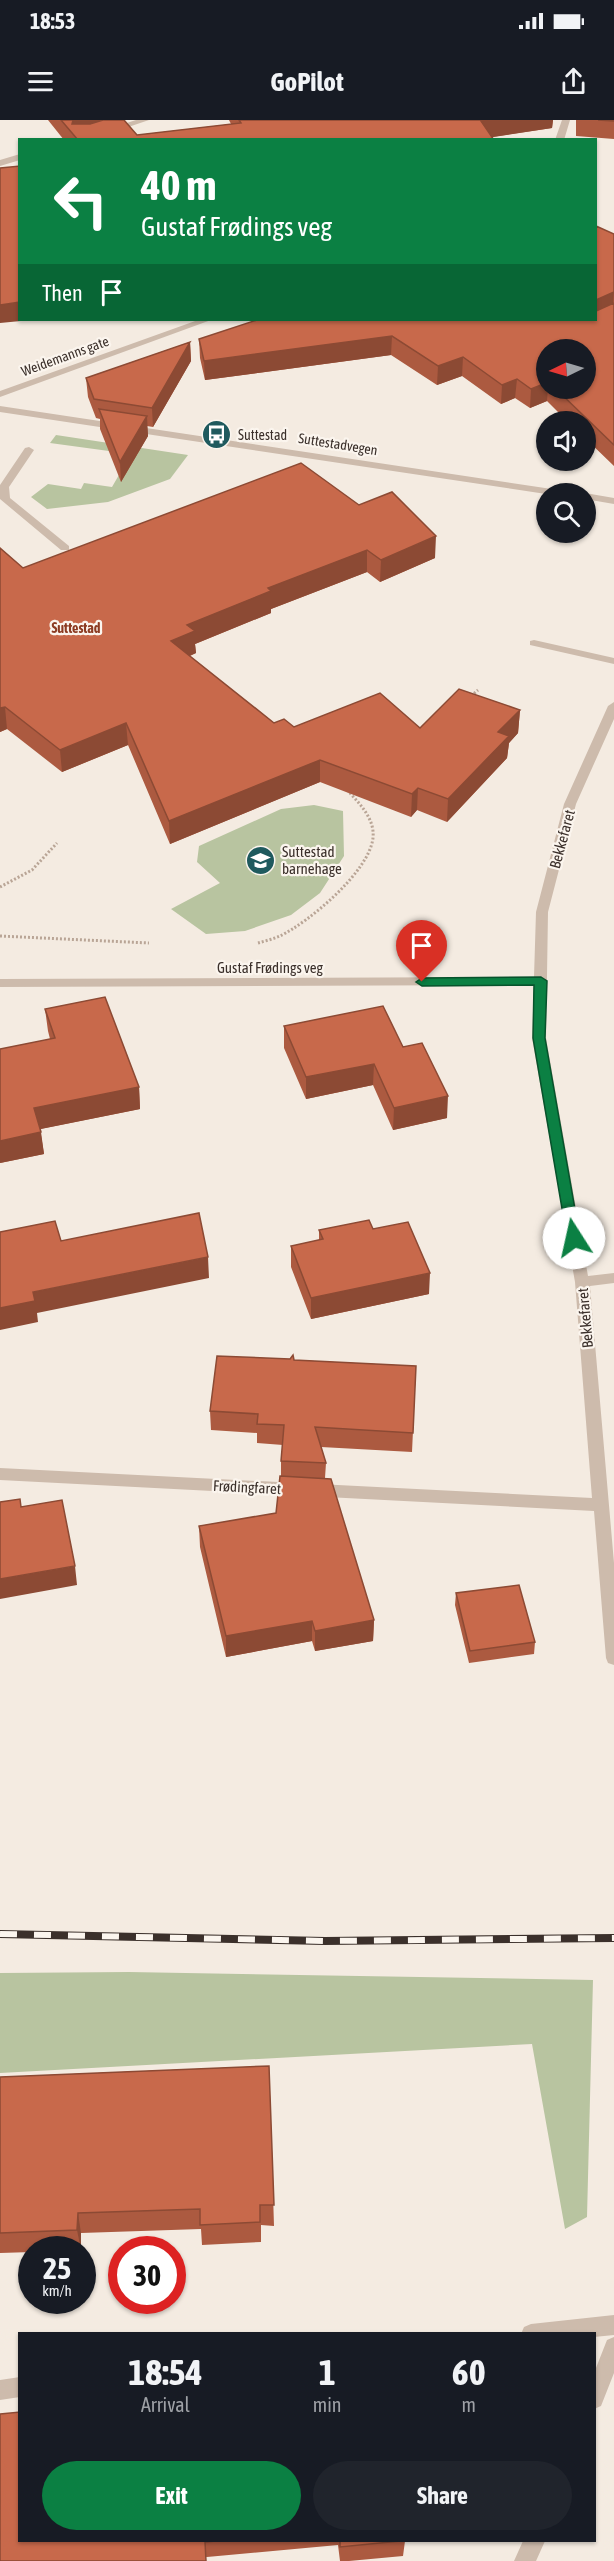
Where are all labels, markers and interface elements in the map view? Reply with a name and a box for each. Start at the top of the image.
text: 18:53 [30,8,75,34]
icon: menu [24,65,57,98]
icon: share [557,65,590,98]
text: GoPilot [270,66,344,97]
text: 40 m [141,161,216,209]
icon: left [42,162,120,240]
text: Gustaf Frødings veg [141,211,332,242]
icon: arrive [95,276,128,309]
text: Then [42,280,83,306]
street label: Weidemanns gate [19,333,111,379]
north arrow [536,339,596,399]
map controls [536,339,596,543]
button: sound [536,411,596,471]
bus stop icon: Suttestad [201,419,233,451]
place label: Suttestad [238,427,287,443]
street label: Suttestadvegen [297,430,379,458]
button: search [536,483,596,543]
district label: Suttestad [51,620,101,636]
street label: Bekkefaret [546,808,578,870]
place label: Suttestad barnehage [282,843,342,877]
school or university icon: Suttestad barnehage [245,844,277,876]
pin [396,920,447,982]
icon: arrive [405,929,438,962]
street label: Gustaf Frødings veg [217,959,324,976]
position arrow [542,1206,606,1270]
street label: Bekkefaret [574,1287,596,1349]
street label: Frødingfaret [213,1477,281,1497]
speed limit sign: 30 [108,2236,186,2314]
text: 25 [43,2251,71,2285]
text: km/h [42,2282,72,2299]
text: 18:54 [128,2351,202,2393]
text: 1 [319,2351,336,2393]
text: 60 [452,2351,486,2393]
text: Arrival [141,2393,190,2416]
text: min [313,2393,341,2416]
text: m [462,2393,476,2416]
button: Exit [42,2461,301,2530]
button: Share [313,2461,572,2530]

